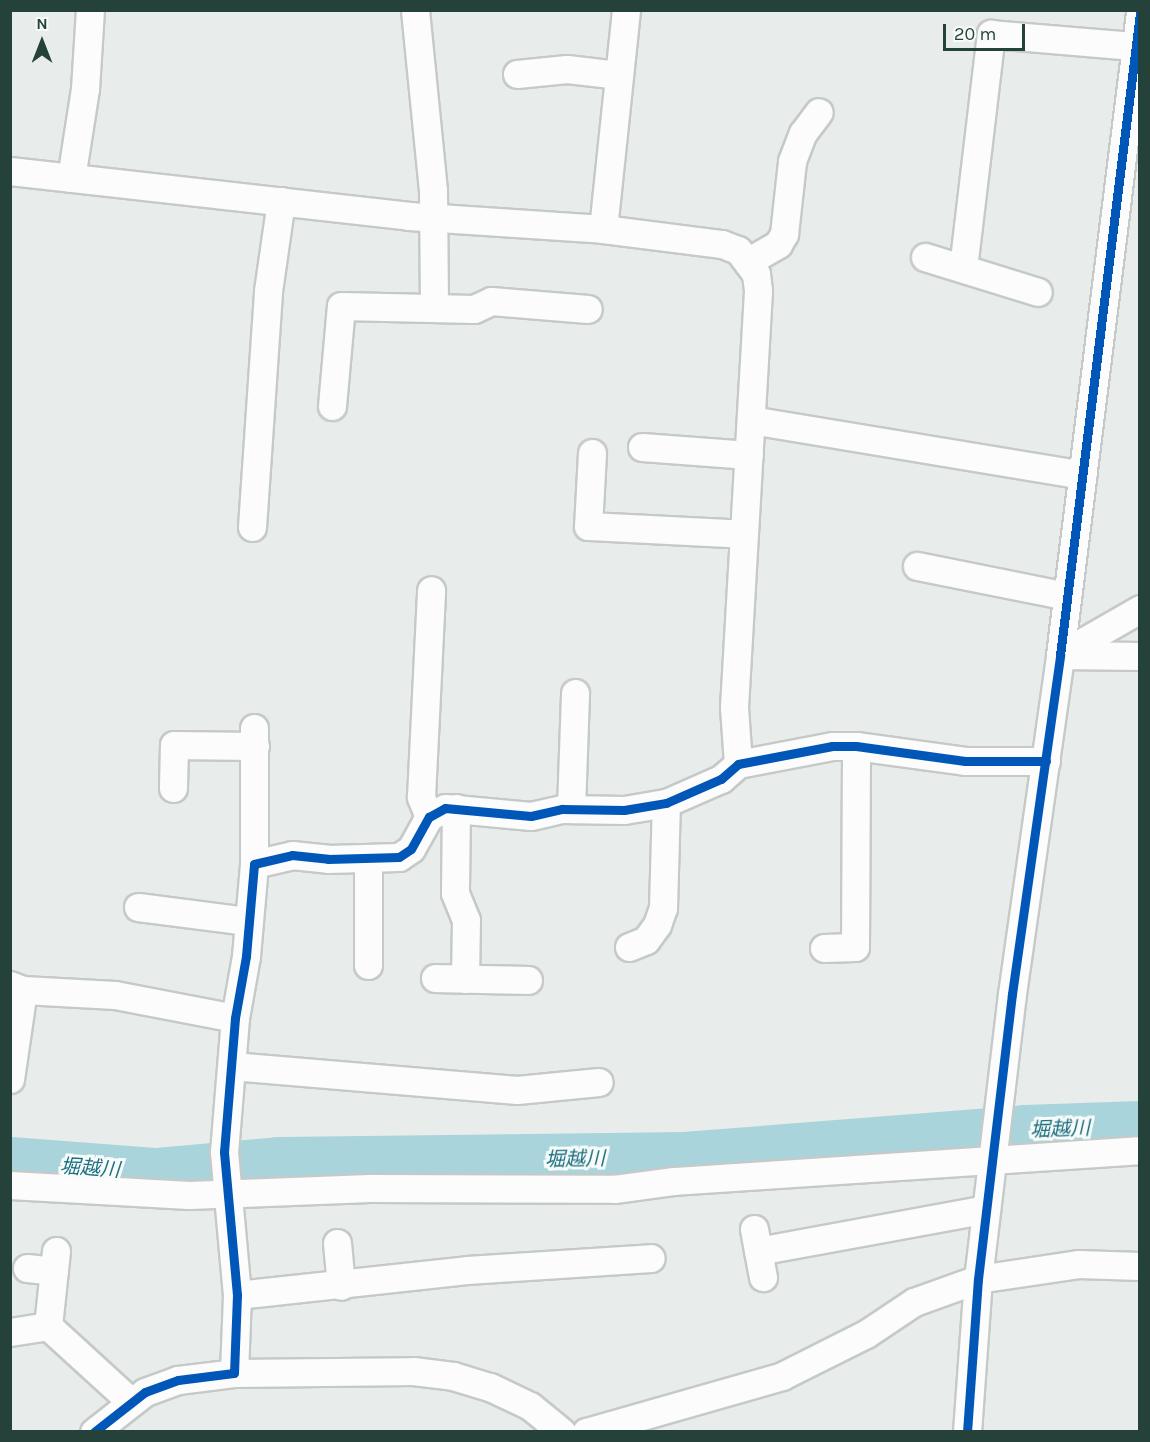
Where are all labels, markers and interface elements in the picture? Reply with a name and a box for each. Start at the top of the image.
north arrow [12,12,72,72]
scale bar [946,12,1028,50]
text: N [36,14,48,33]
text: 20 m [954,23,996,45]
water label: 堀越川 [1030,1116,1090,1142]
water label: 堀越川 [545,1146,605,1172]
water label: 堀越川 [59,1154,121,1182]

